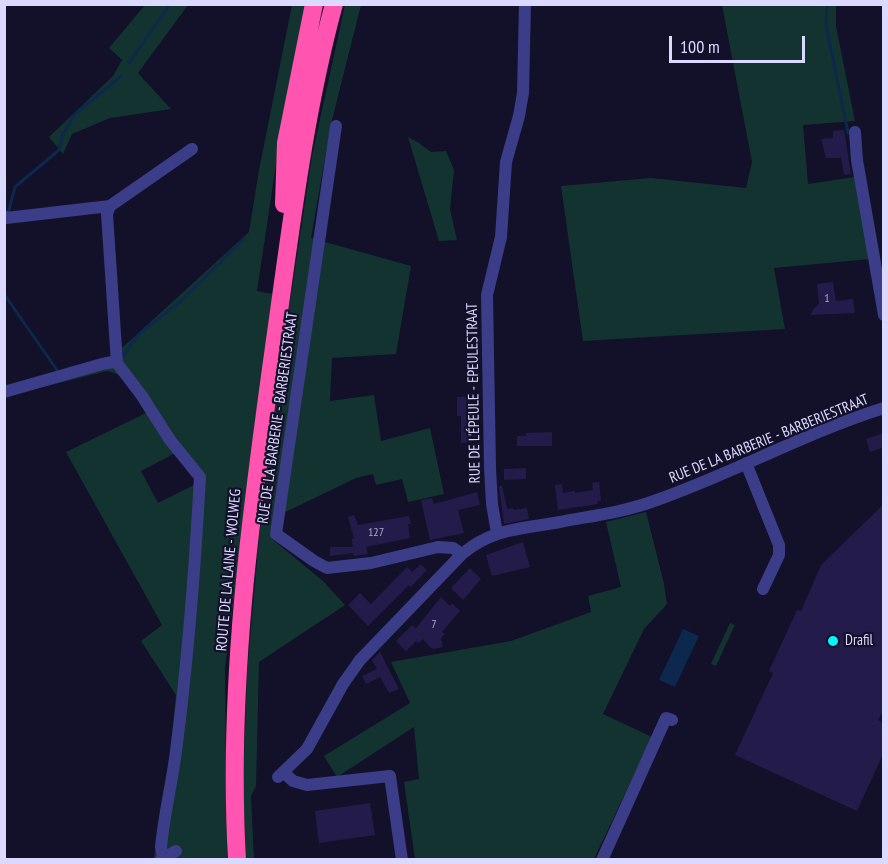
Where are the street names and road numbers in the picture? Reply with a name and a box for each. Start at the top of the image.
street label: RUE DE L'ÉPEULE - EPEULESTRAAT [463,303,485,483]
street label: RUE DE LA BARBERIE - BARBERIESTRAAT [254,311,302,525]
street label: RUE DE LA BARBERIE - BARBERIESTRAAT [667,391,871,487]
street label: ROUTE DE LA LAINE - WOLWEG [213,488,245,652]

